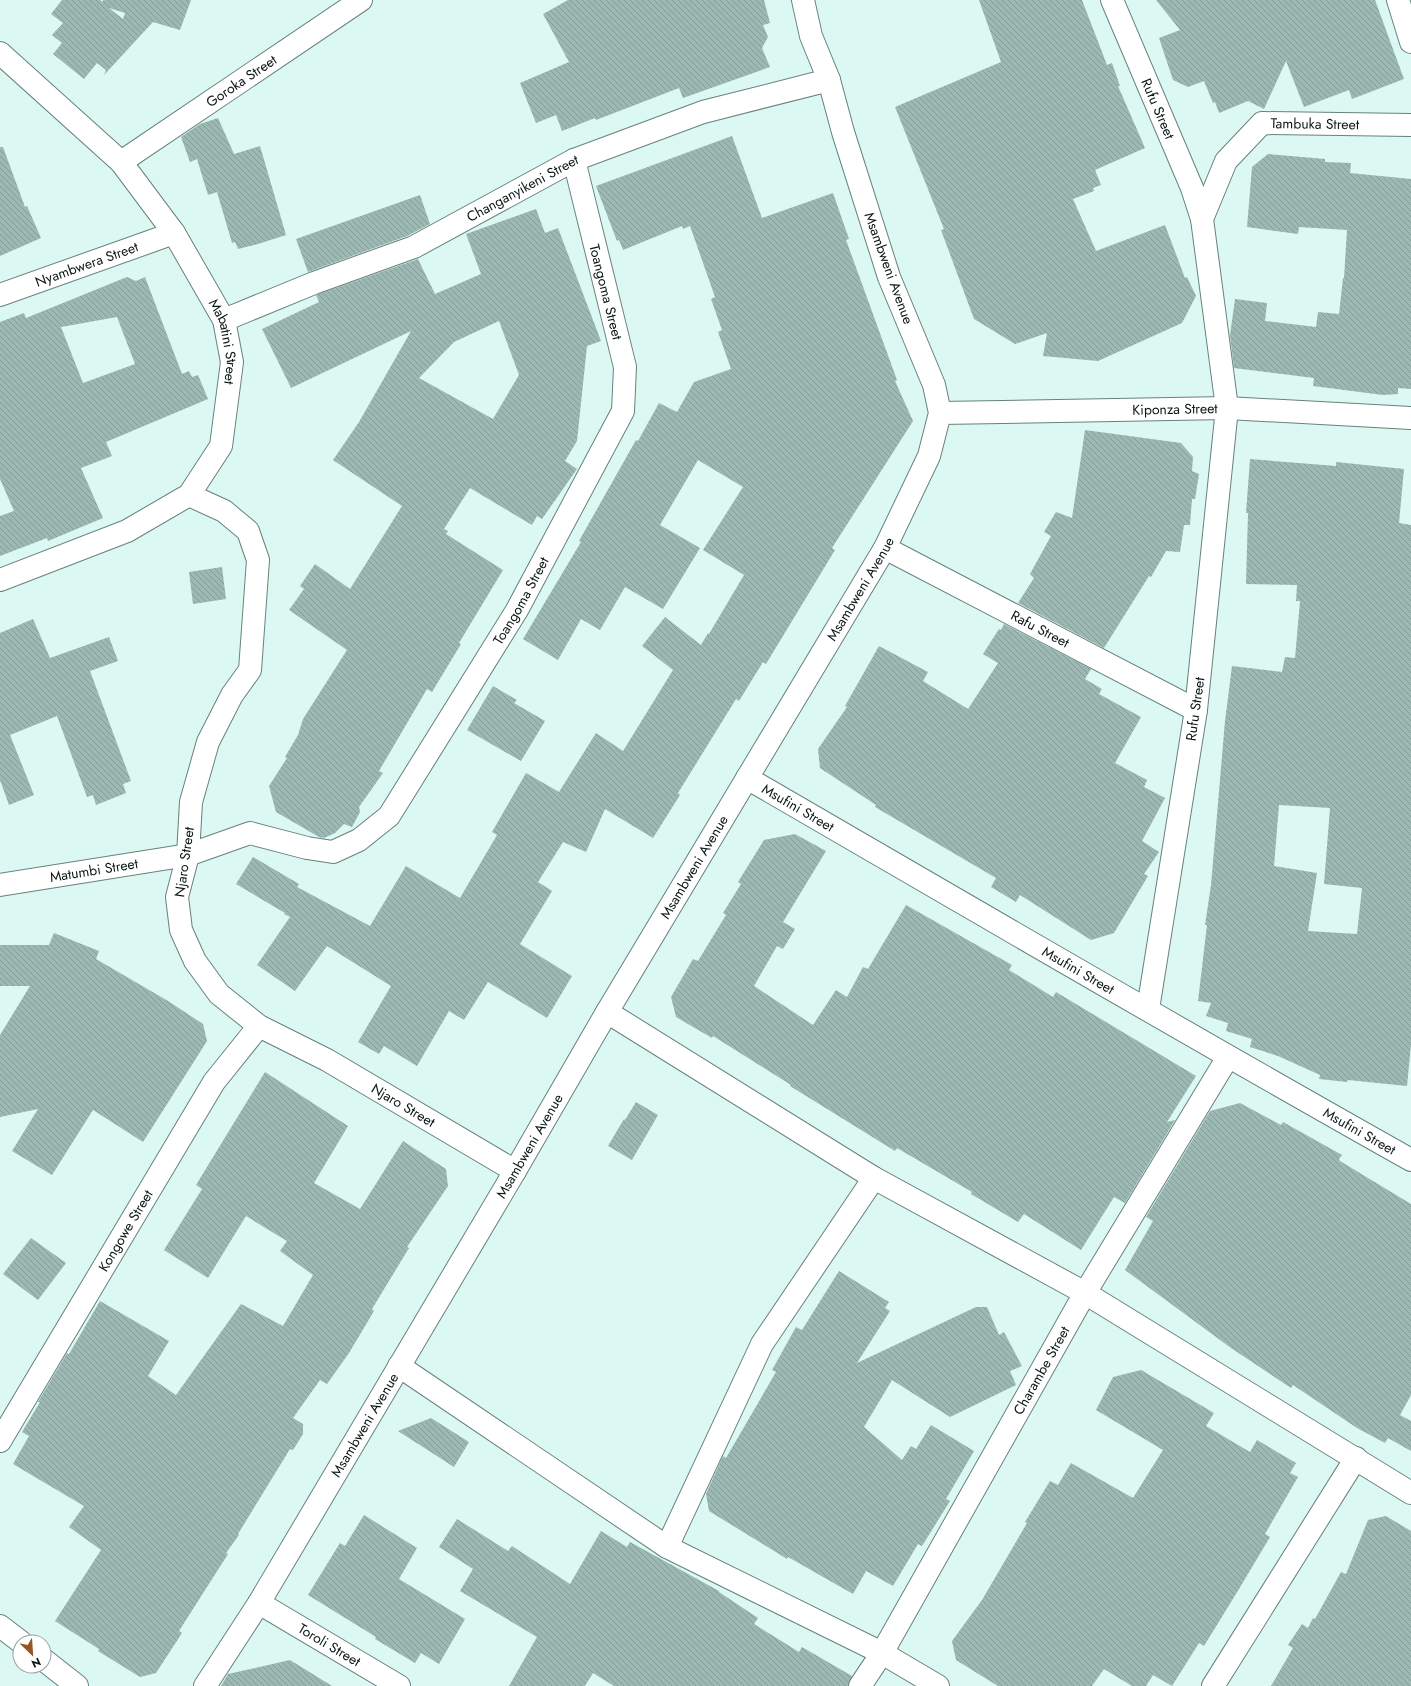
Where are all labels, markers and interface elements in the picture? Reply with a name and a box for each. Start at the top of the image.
street label: Goroka Street [202,49,281,112]
street label: Rufu Street [1136,75,1180,143]
street label: Tambuka Street [1270,113,1360,134]
street label: Changanyikeni Street [463,149,581,227]
street label: Msambweni Avenue [859,209,919,327]
street label: Nyambwera Street [32,236,142,292]
street label: Toangoma Street [584,242,628,342]
street label: Mabatini Street [204,295,242,386]
street label: Kiponza Street [1132,398,1218,420]
street label: Msambweni Avenue [822,534,899,645]
street label: Toangoma Street [488,553,554,648]
street label: Rafu Street [1007,605,1074,653]
street label: Rufu Street [1181,675,1209,742]
street label: Msufini Street [758,779,839,837]
street label: Msambweni Avenue [655,811,733,923]
street label: Njaro Street [169,825,199,899]
street label: Matumbi Street [48,853,140,887]
street label: Msufini Street [1038,941,1119,999]
street label: Njaro Street [368,1078,439,1132]
street label: Msambweni Avenue [491,1090,568,1202]
street label: Msufini Street [1319,1102,1400,1160]
street label: Kongowe Street [93,1185,158,1275]
street label: Charambe Street [1008,1322,1075,1419]
street label: Msambweni Avenue [326,1369,403,1481]
street label: Toroli Street [295,1618,365,1671]
north arrow [12,1634,52,1674]
text: N [29,1654,44,1672]

